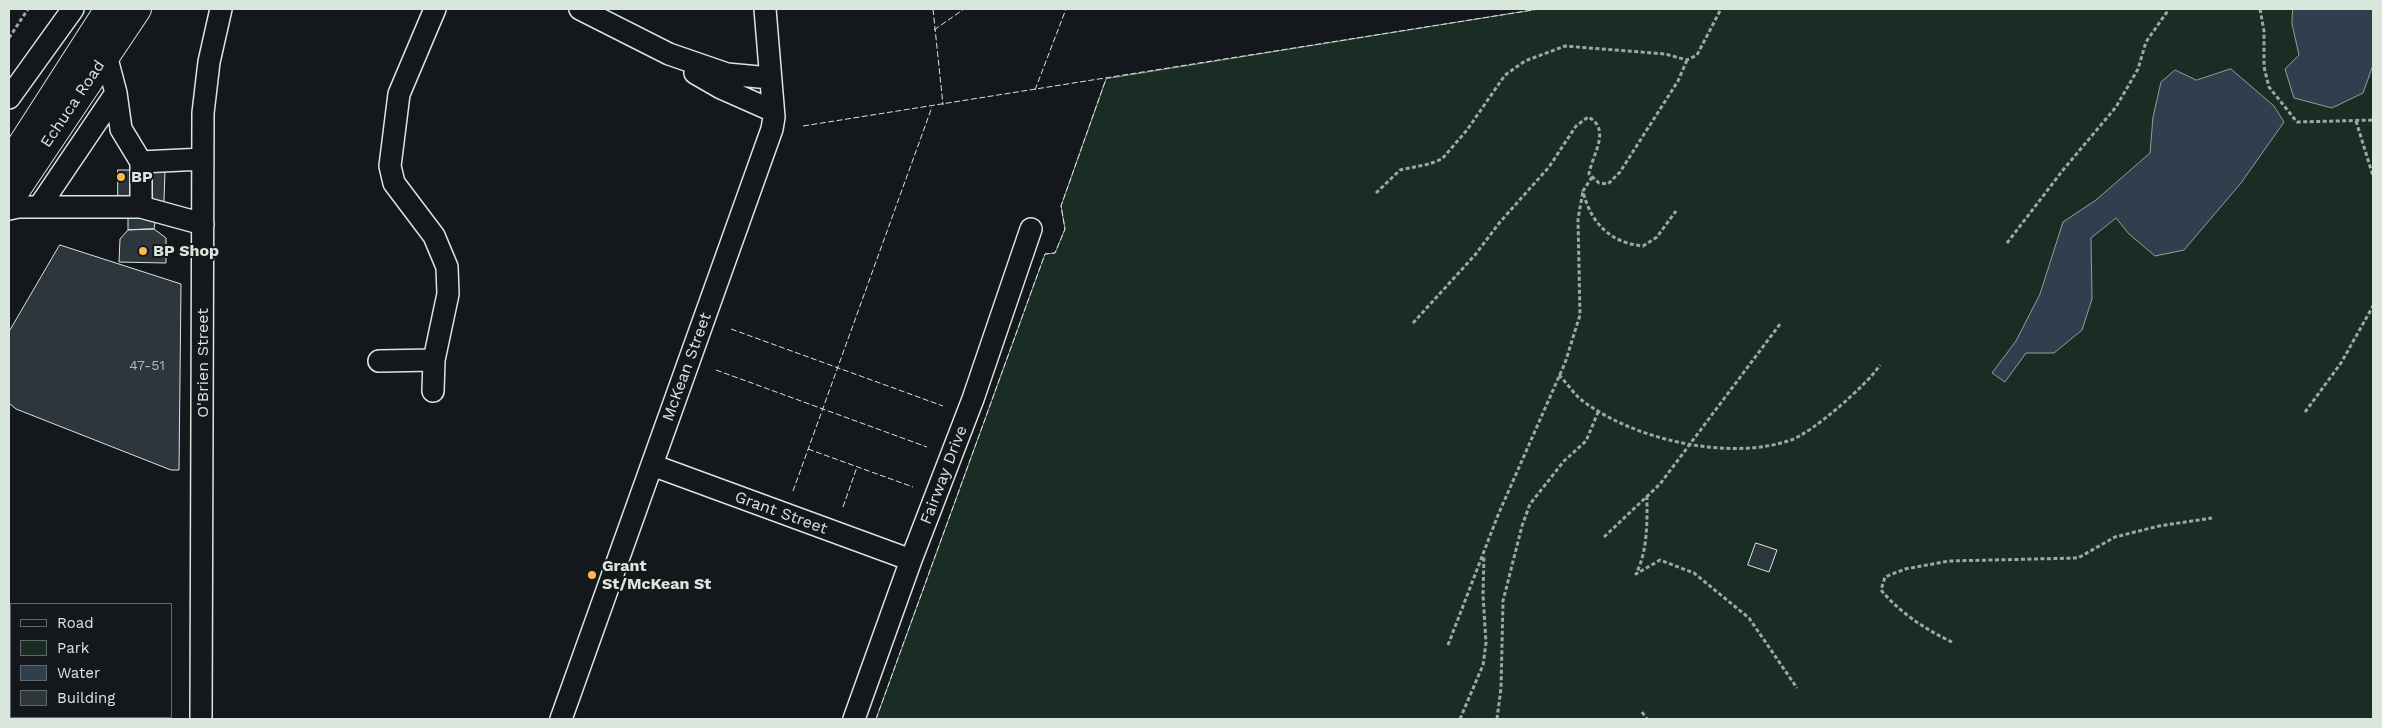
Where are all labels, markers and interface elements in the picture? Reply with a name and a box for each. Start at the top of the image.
street label: Echuca Road [37,57,109,151]
place label: BP [131,167,153,187]
marker: BP [115,171,127,183]
place label: BP Shop [153,241,219,261]
marker: BP Shop [137,245,149,257]
street label: O'Brien Street [193,308,213,418]
street label: McKean Street [658,310,716,424]
house number: 47-51 [129,358,165,374]
street label: Fairway Drive [916,423,972,527]
street label: Grant Street [732,487,830,539]
place label: Grant St/McKean St [602,556,711,594]
marker: Grant St/McKean St [586,569,598,581]
legend [10,603,172,718]
text: Road [57,614,94,632]
text: Park [57,639,89,657]
text: Water [57,664,100,682]
text: Building [57,689,115,707]

